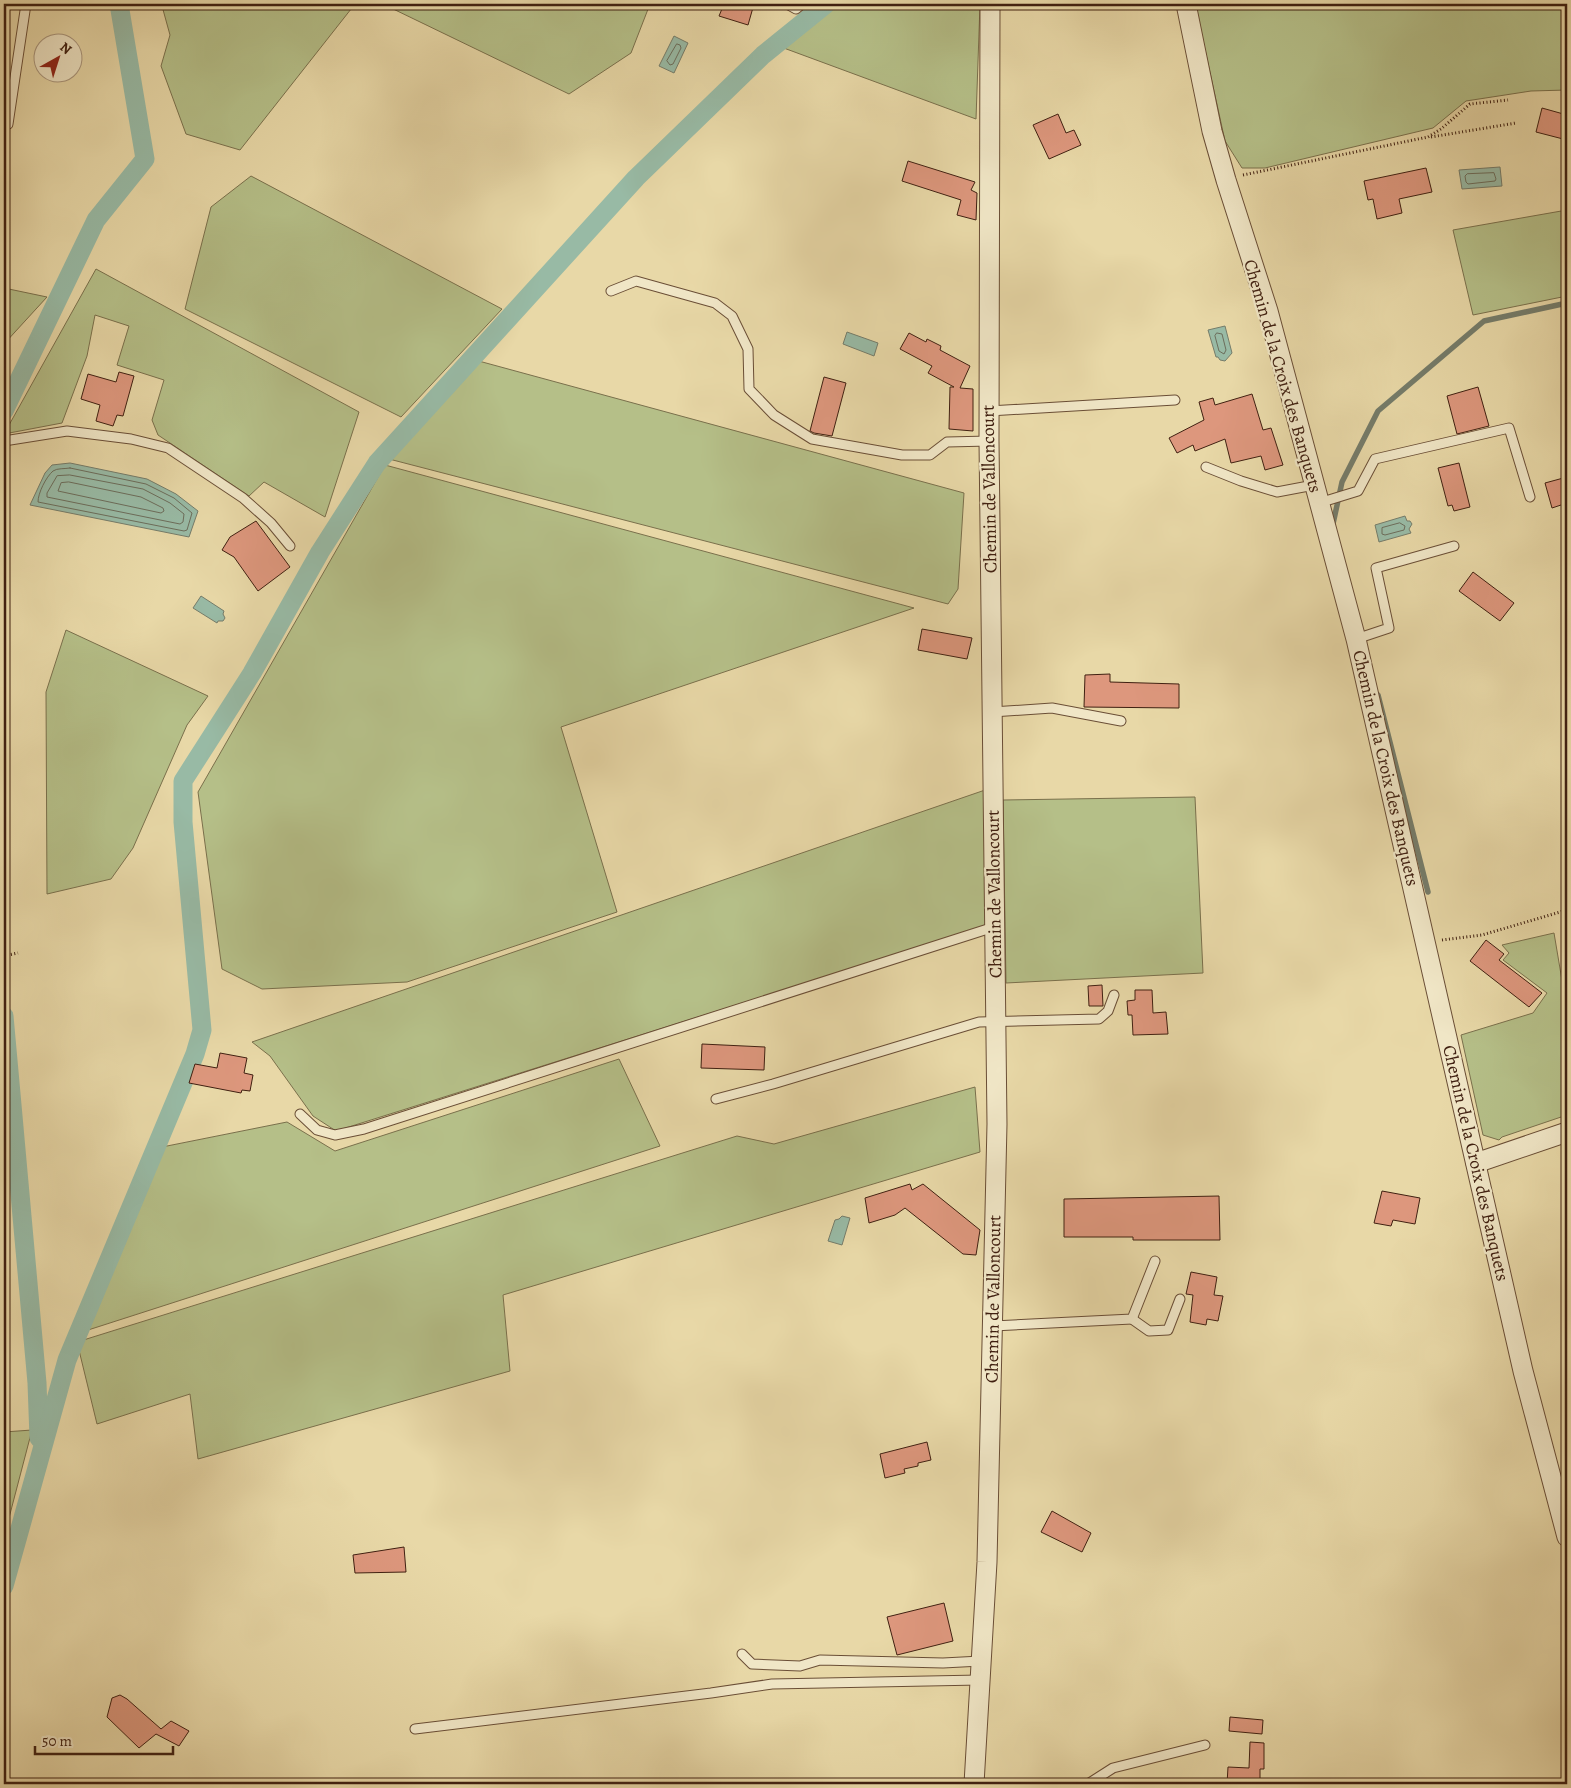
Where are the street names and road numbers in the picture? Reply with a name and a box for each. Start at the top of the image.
street label: Chemin de la Croix des Banquets [1238,257,1328,495]
street label: Chemin de Valloncourt [976,405,1002,573]
street label: Chemin de la Croix des Banquets [1347,648,1425,888]
street label: Chemin de Valloncourt [981,810,1007,978]
street label: Chemin de la Croix des Banquets [1437,1043,1515,1283]
street label: Chemin de Valloncourt [980,1215,1006,1383]

